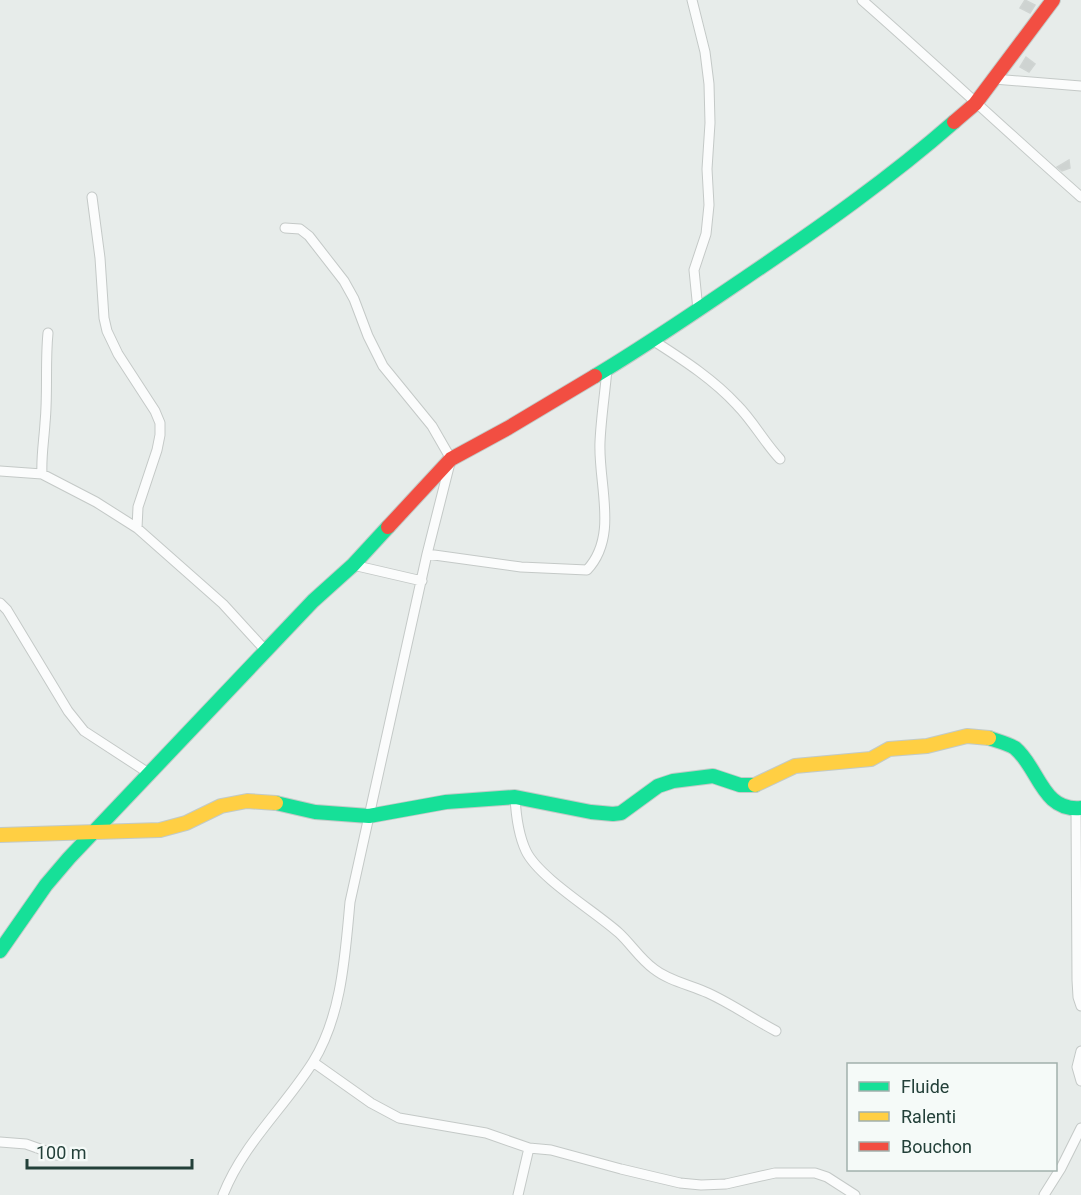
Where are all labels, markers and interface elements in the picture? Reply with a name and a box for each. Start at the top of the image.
legend [847,1063,1057,1171]
text: Fluide [901,1076,949,1097]
text: Ralenti [901,1106,956,1127]
scale bar [27,1132,192,1170]
text: Bouchon [901,1136,972,1157]
text: 100 m [36,1142,87,1163]

